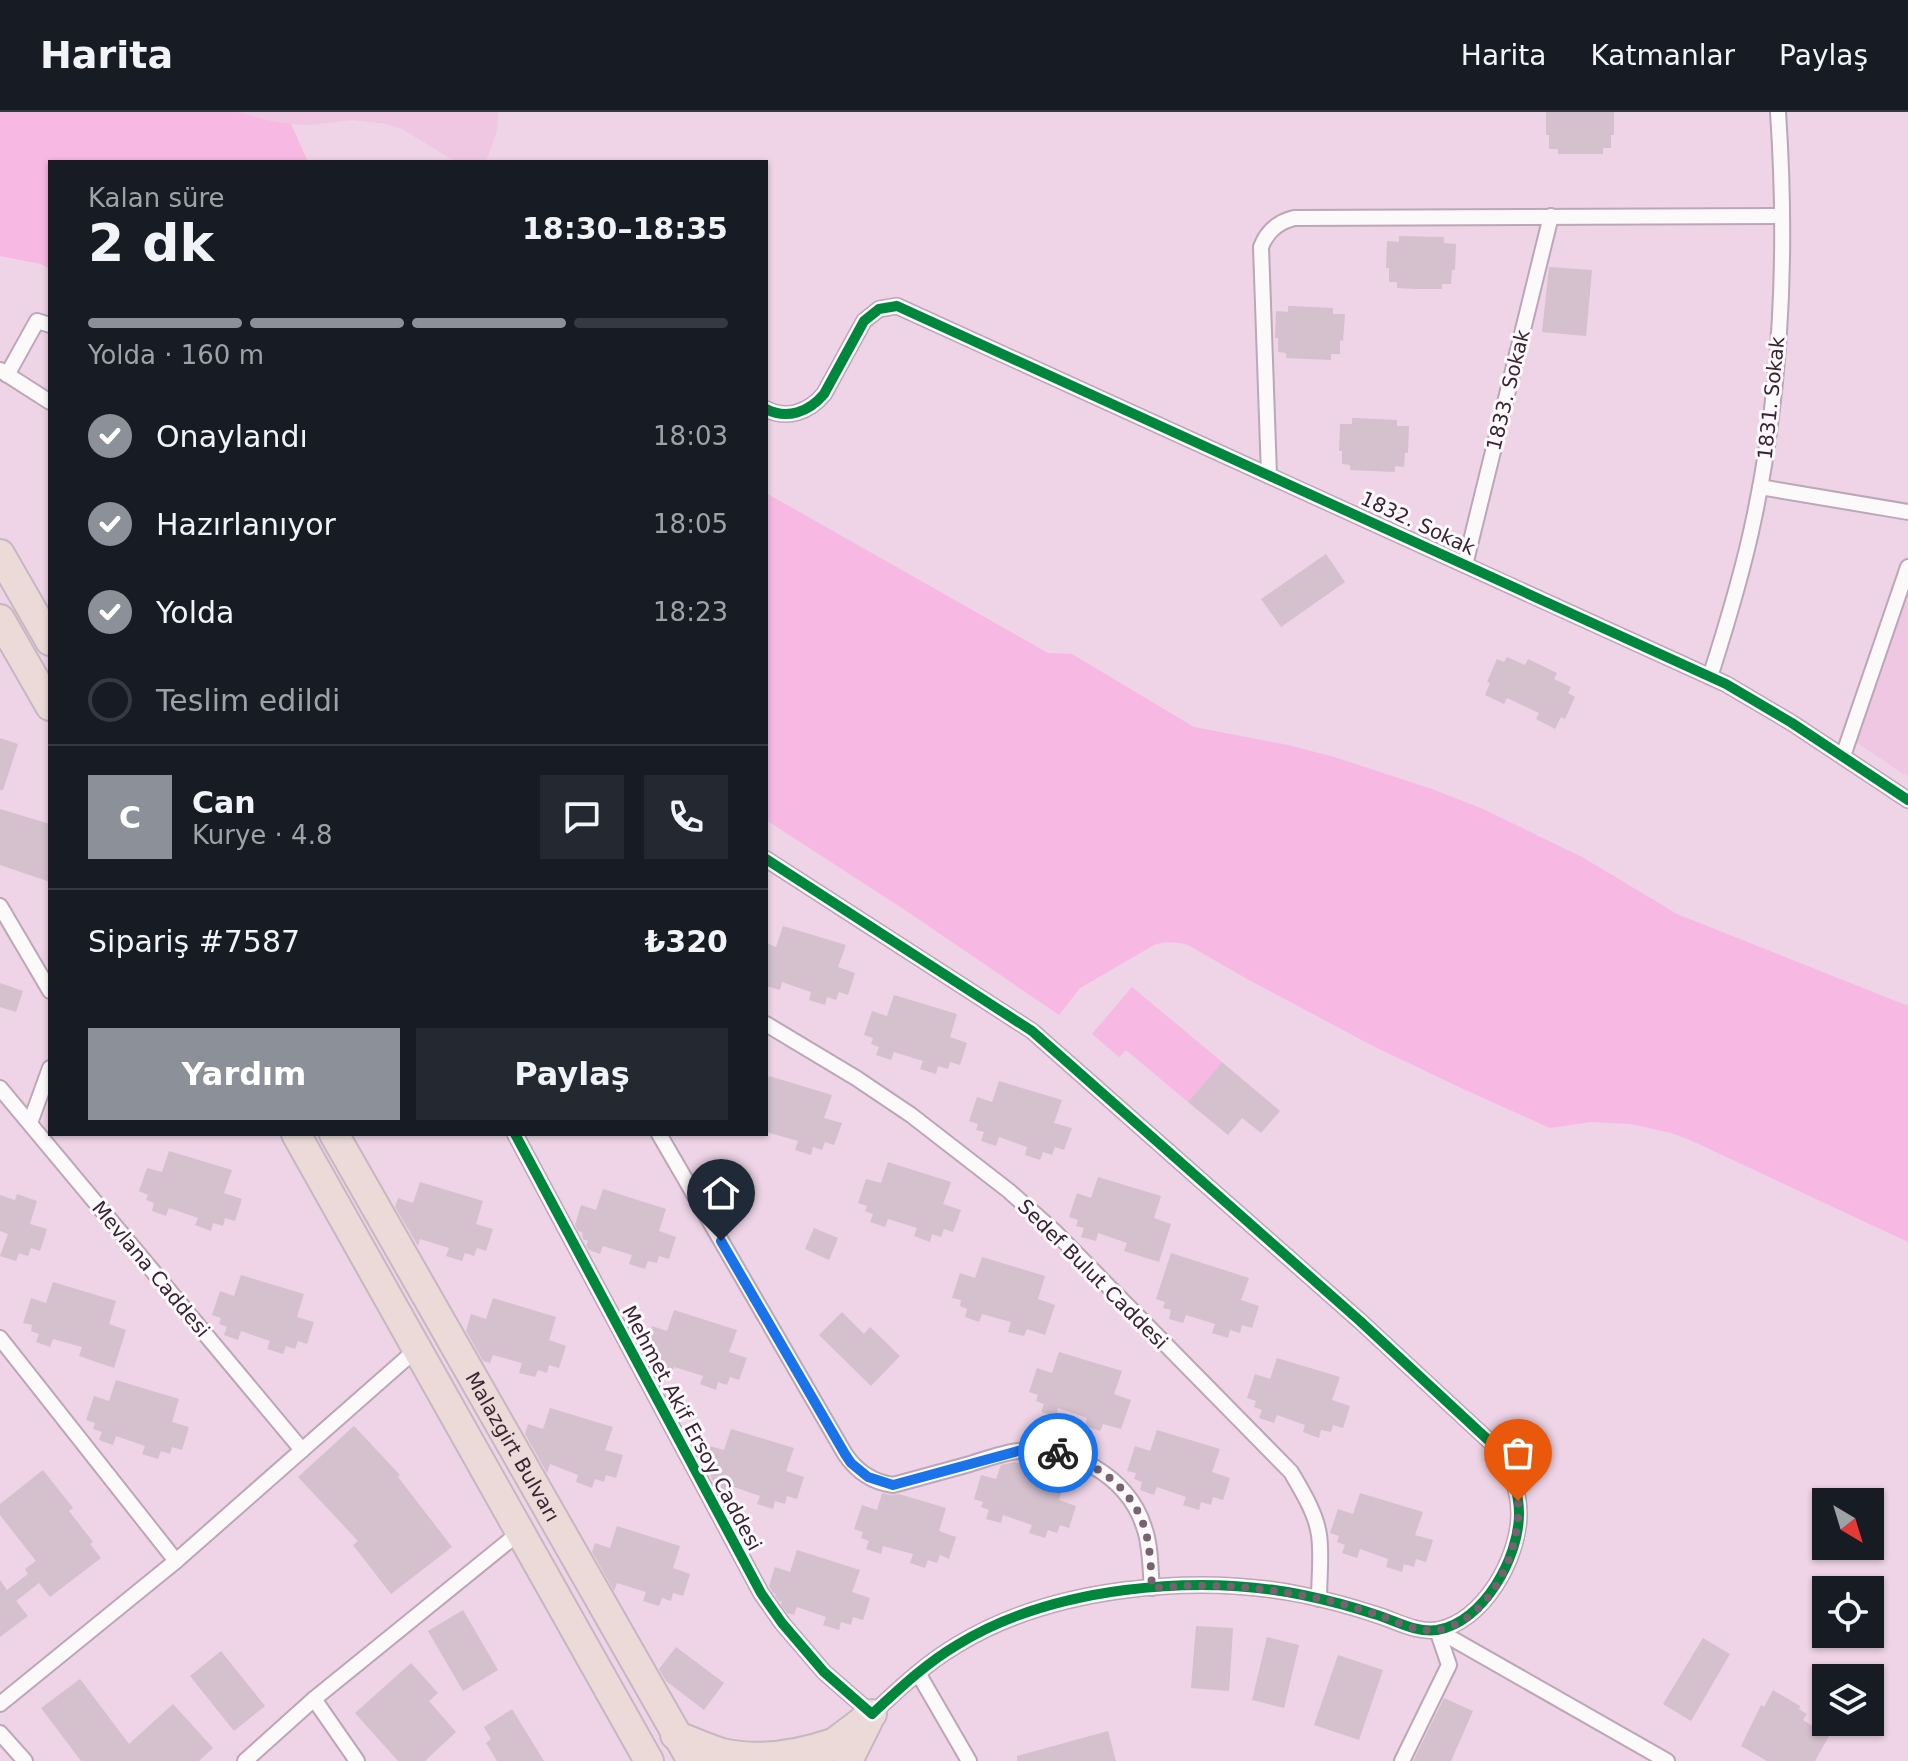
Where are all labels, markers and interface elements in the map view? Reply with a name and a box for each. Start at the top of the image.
text: Harita [40,33,173,77]
text: Harita [1461,39,1546,72]
text: Katmanlar [1590,39,1735,72]
text: Paylaş [1779,39,1868,72]
text: Kalan süre [88,183,225,213]
text: 18:30–18:35 [522,211,728,246]
text: 2 dk [88,213,214,273]
street label: 1833. Sokak [1481,327,1535,453]
street label: 1831. Sokak [1753,335,1789,461]
text: Yolda · 160 m [88,340,264,370]
icon: check [88,414,132,458]
text: Onaylandı [156,419,308,454]
text: 18:03 [653,421,728,451]
street label: 1832. Sokak [1357,486,1479,560]
icon: check [88,502,132,546]
text: Hazırlanıyor [156,507,336,542]
text: 18:05 [653,509,728,539]
icon: check [88,590,132,634]
text: Yolda [156,595,234,630]
text: 18:23 [653,597,728,627]
text: Teslim edildi [156,683,340,718]
button: chat [540,775,624,859]
button: phone [644,775,728,859]
text: Can [192,785,256,820]
text: C [119,800,141,835]
text: Kurye · 4.8 [192,820,332,850]
text: Sipariş #7587 [88,924,300,959]
text: ₺320 [645,924,728,959]
button: Yardım [88,1028,400,1120]
button: Paylaş [416,1028,728,1120]
pin [687,1159,755,1241]
icon: home [699,1171,743,1215]
street label: Sedef Bulut Caddesi [1013,1194,1173,1354]
street label: Mevlana Caddesi [87,1196,215,1342]
street label: Mehmet Akif Ersoy Caddesi [617,1301,767,1555]
street label: Malazgirt Bulvarı [460,1368,565,1526]
courier [1018,1413,1098,1493]
pin [1484,1419,1552,1501]
icon: bike [1036,1431,1080,1475]
icon: bag [1496,1431,1540,1475]
north arrow [1812,1488,1884,1560]
map controls [1812,1488,1884,1736]
button: locate [1812,1576,1884,1648]
button: layers [1812,1664,1884,1736]

